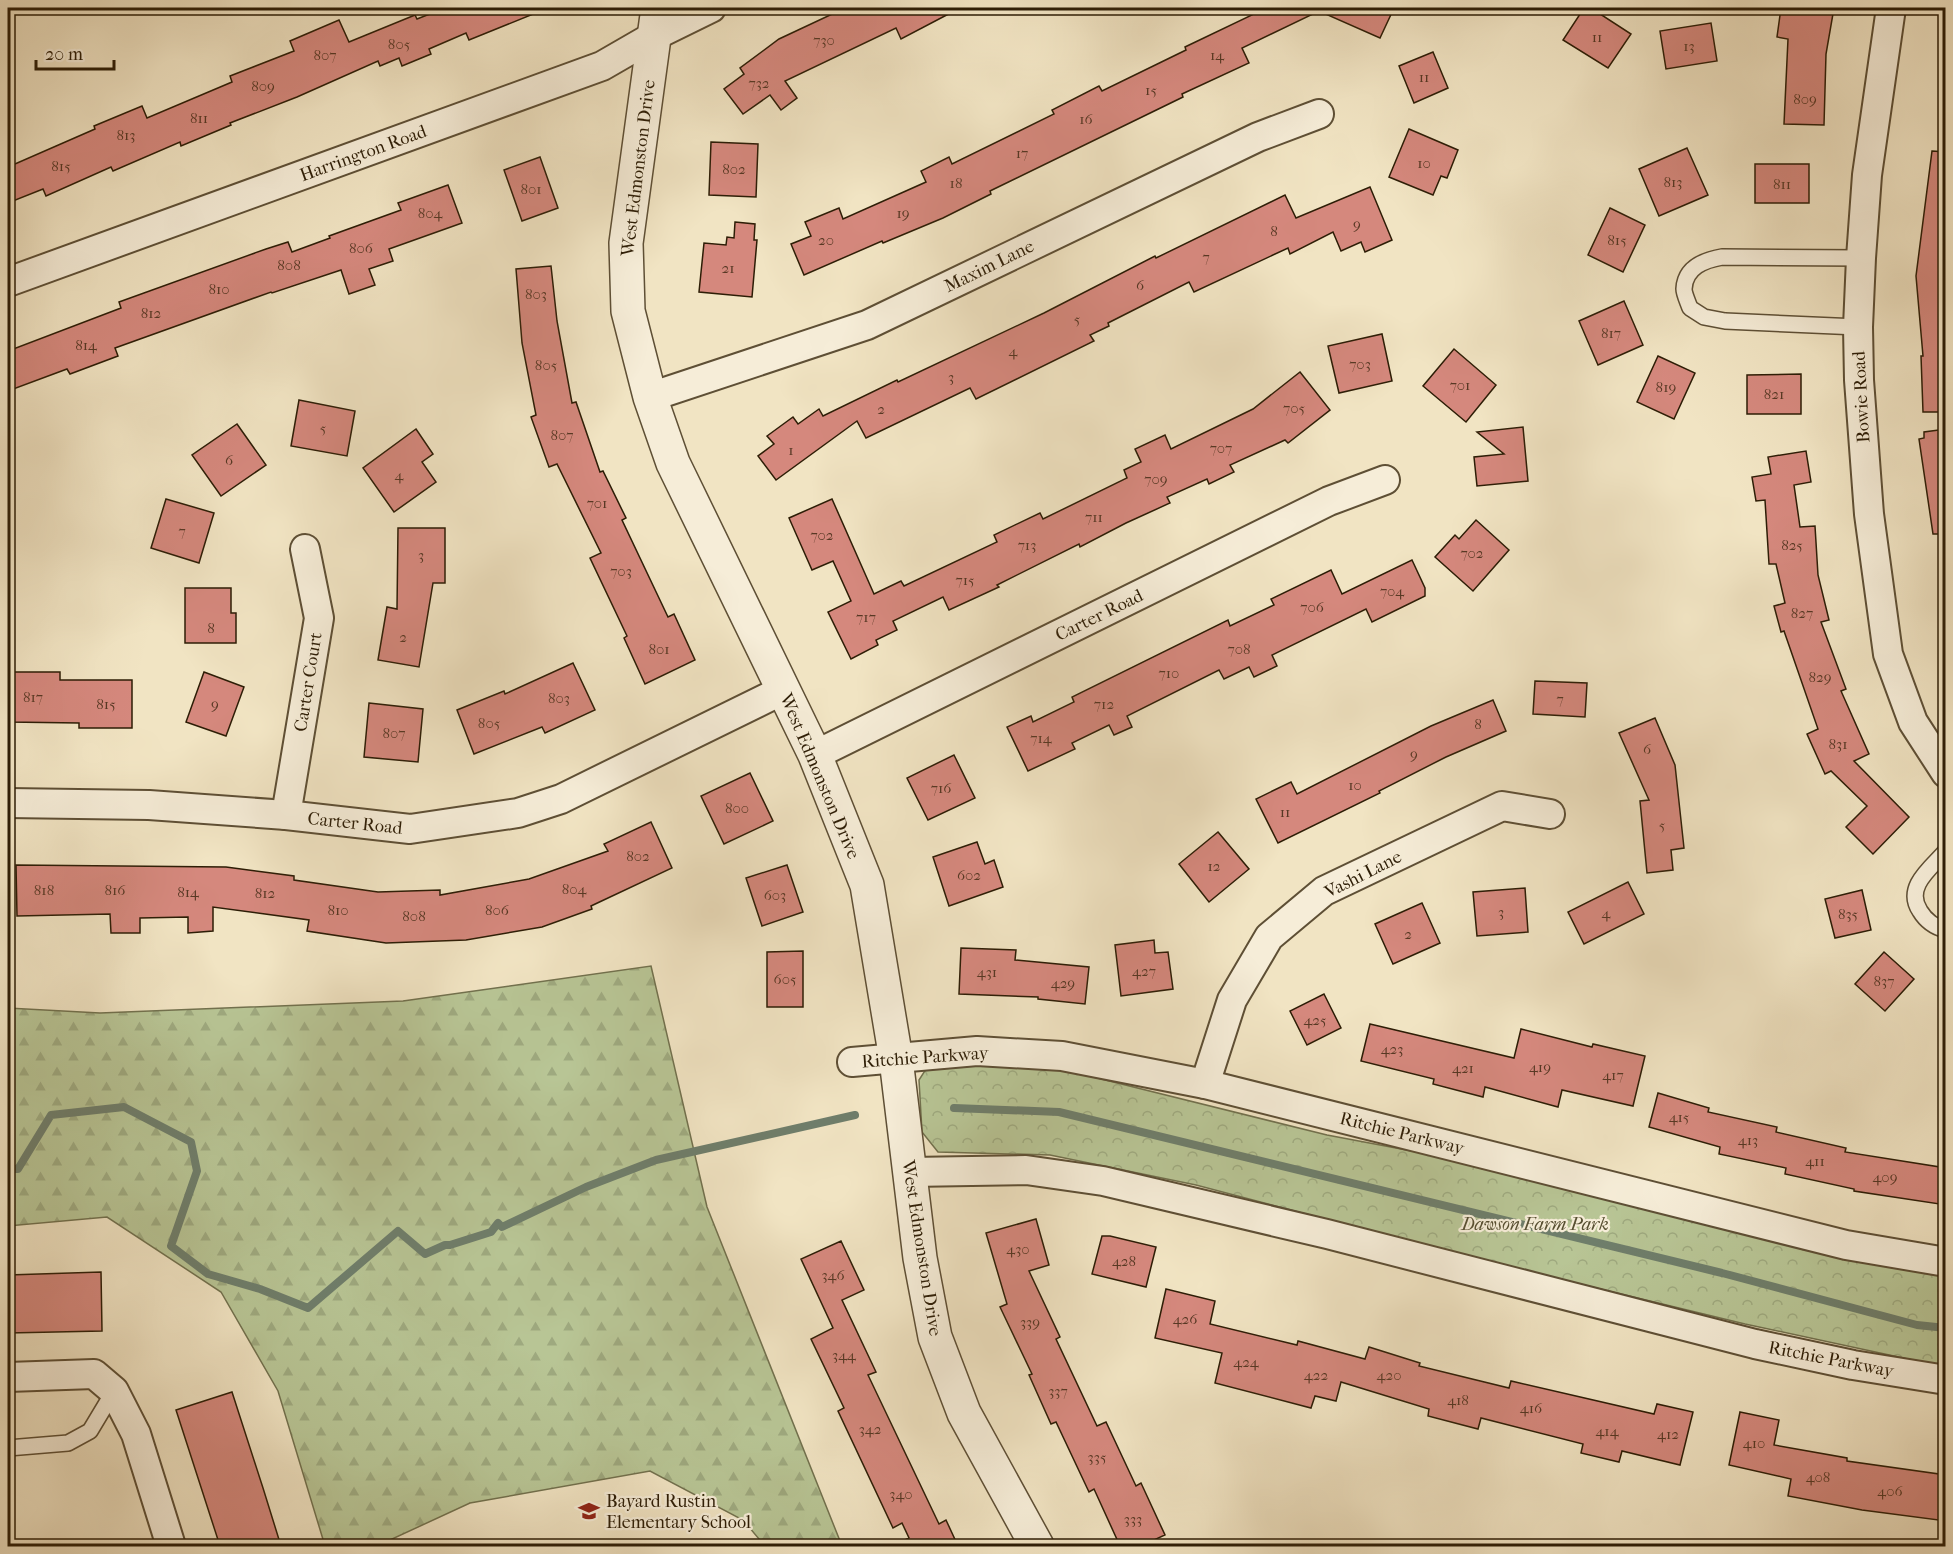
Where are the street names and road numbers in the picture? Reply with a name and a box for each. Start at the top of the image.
street label: West Edmonston Drive [617,78,660,259]
street label: Harrington Road [297,121,430,186]
street label: Maxim Lane [941,236,1037,297]
street label: Bowie Road [1849,350,1874,443]
street label: Carter Road [1052,585,1147,646]
street label: Carter Court [290,630,327,733]
street label: West Edmonston Drive [775,689,864,862]
street label: Carter Road [307,808,404,839]
street label: Vashi Lane [1320,846,1405,903]
street label: Ritchie Parkway [861,1042,991,1072]
street label: Ritchie Parkway [1338,1108,1468,1159]
street label: West Edmonston Drive [897,1158,946,1338]
street label: Ritchie Parkway [1766,1337,1897,1382]

